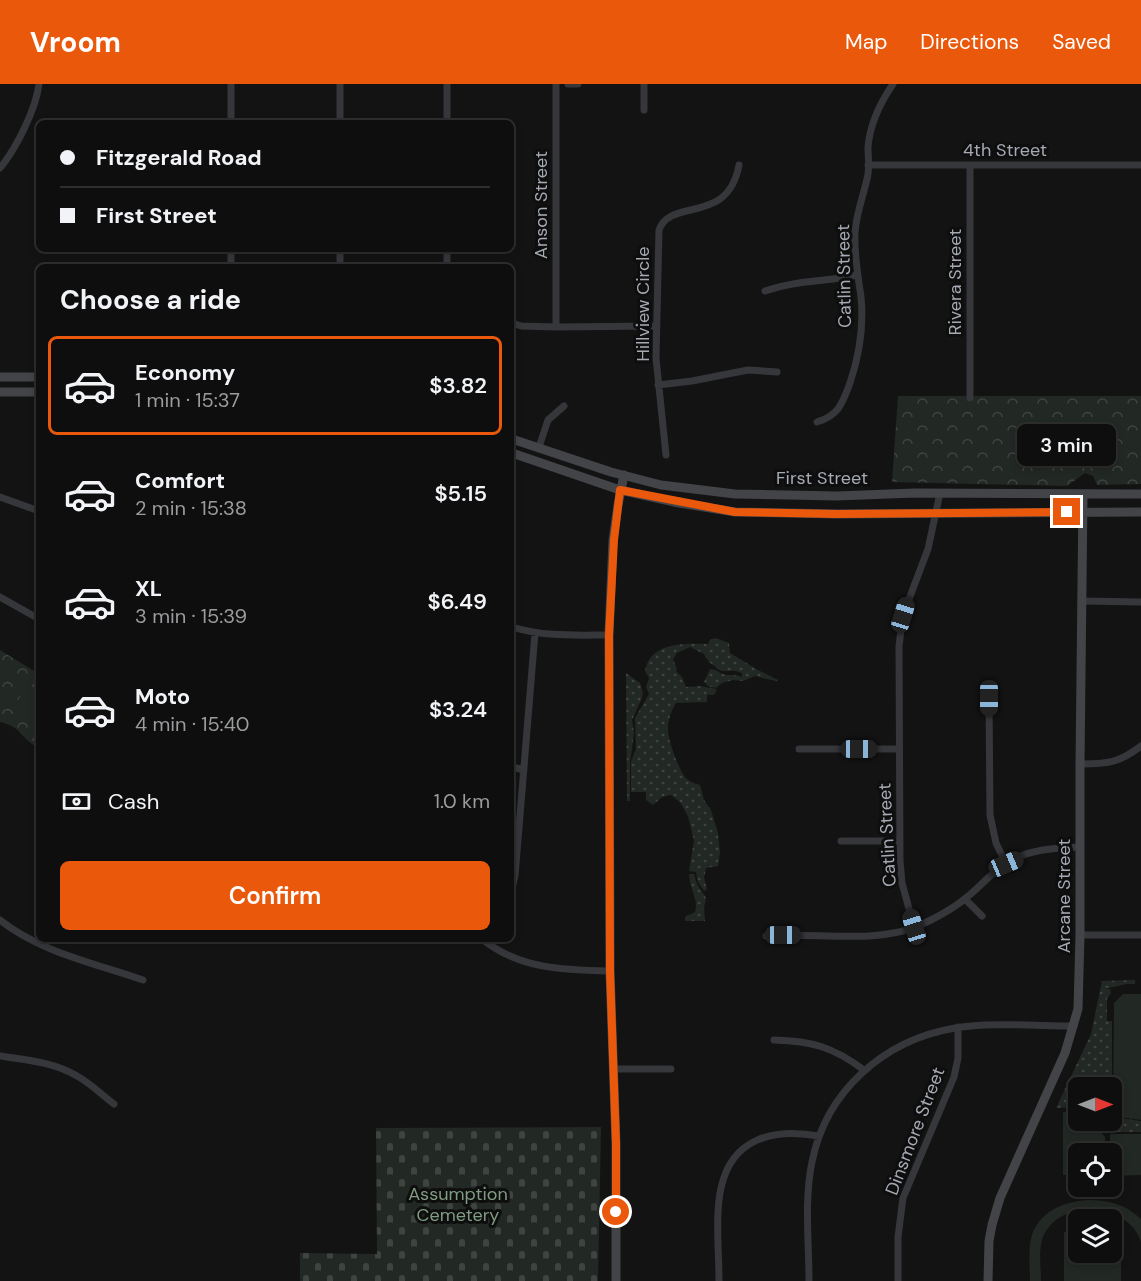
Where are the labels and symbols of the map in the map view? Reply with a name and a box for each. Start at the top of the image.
street label: 4th Street [963,138,1047,162]
street label: Anson Street [529,151,553,259]
street label: Catlin Street [831,224,857,328]
street label: Rivera Street [943,229,967,335]
street label: Hillview Circle [631,247,655,361]
callout: 3 min [1018,425,1116,467]
street label: First Street [776,466,868,490]
route end [1053,498,1080,525]
car [889,595,917,635]
car [980,680,998,716]
car [841,740,877,758]
street label: Catlin Street [872,782,902,888]
street label: Arcane Street [1052,839,1076,953]
car [986,849,1026,879]
car [900,907,928,947]
car [765,926,801,944]
street label: Dinsmore Street [880,1064,950,1198]
north arrow [1068,1077,1122,1131]
park label: Assumption Cemetery [408,1182,508,1227]
route start [602,1198,629,1225]

